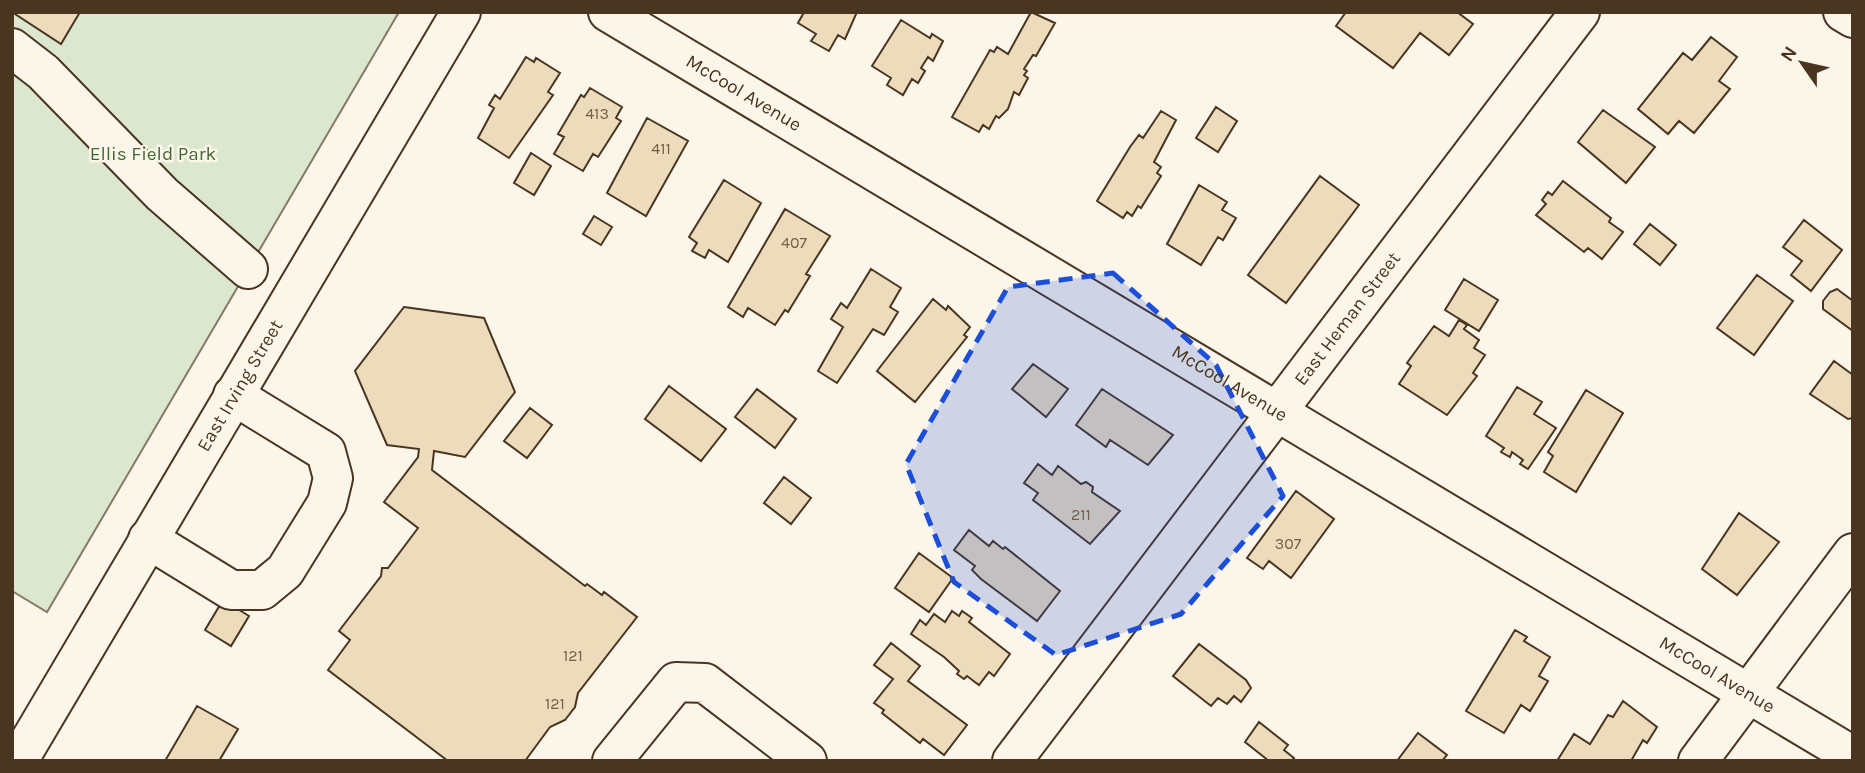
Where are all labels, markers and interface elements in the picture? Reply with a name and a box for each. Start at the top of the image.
north arrow [1767,28,1837,98]
text: N [1776,42,1802,66]
street label: McCool Avenue [682,50,805,136]
house number: 413 [585,104,609,123]
house number: 411 [651,139,671,158]
park label: Ellis Field Park [90,143,217,165]
house number: 407 [781,233,807,252]
street label: East Heman Street [1290,248,1405,390]
street label: East Irving Street [193,316,287,456]
street label: McCool Avenue [1168,340,1291,426]
house number: 211 [1071,505,1091,524]
house number: 307 [1275,534,1302,553]
street label: McCool Avenue [1655,632,1779,718]
house number: 121 [563,646,583,665]
house number: 121 [545,694,565,713]

